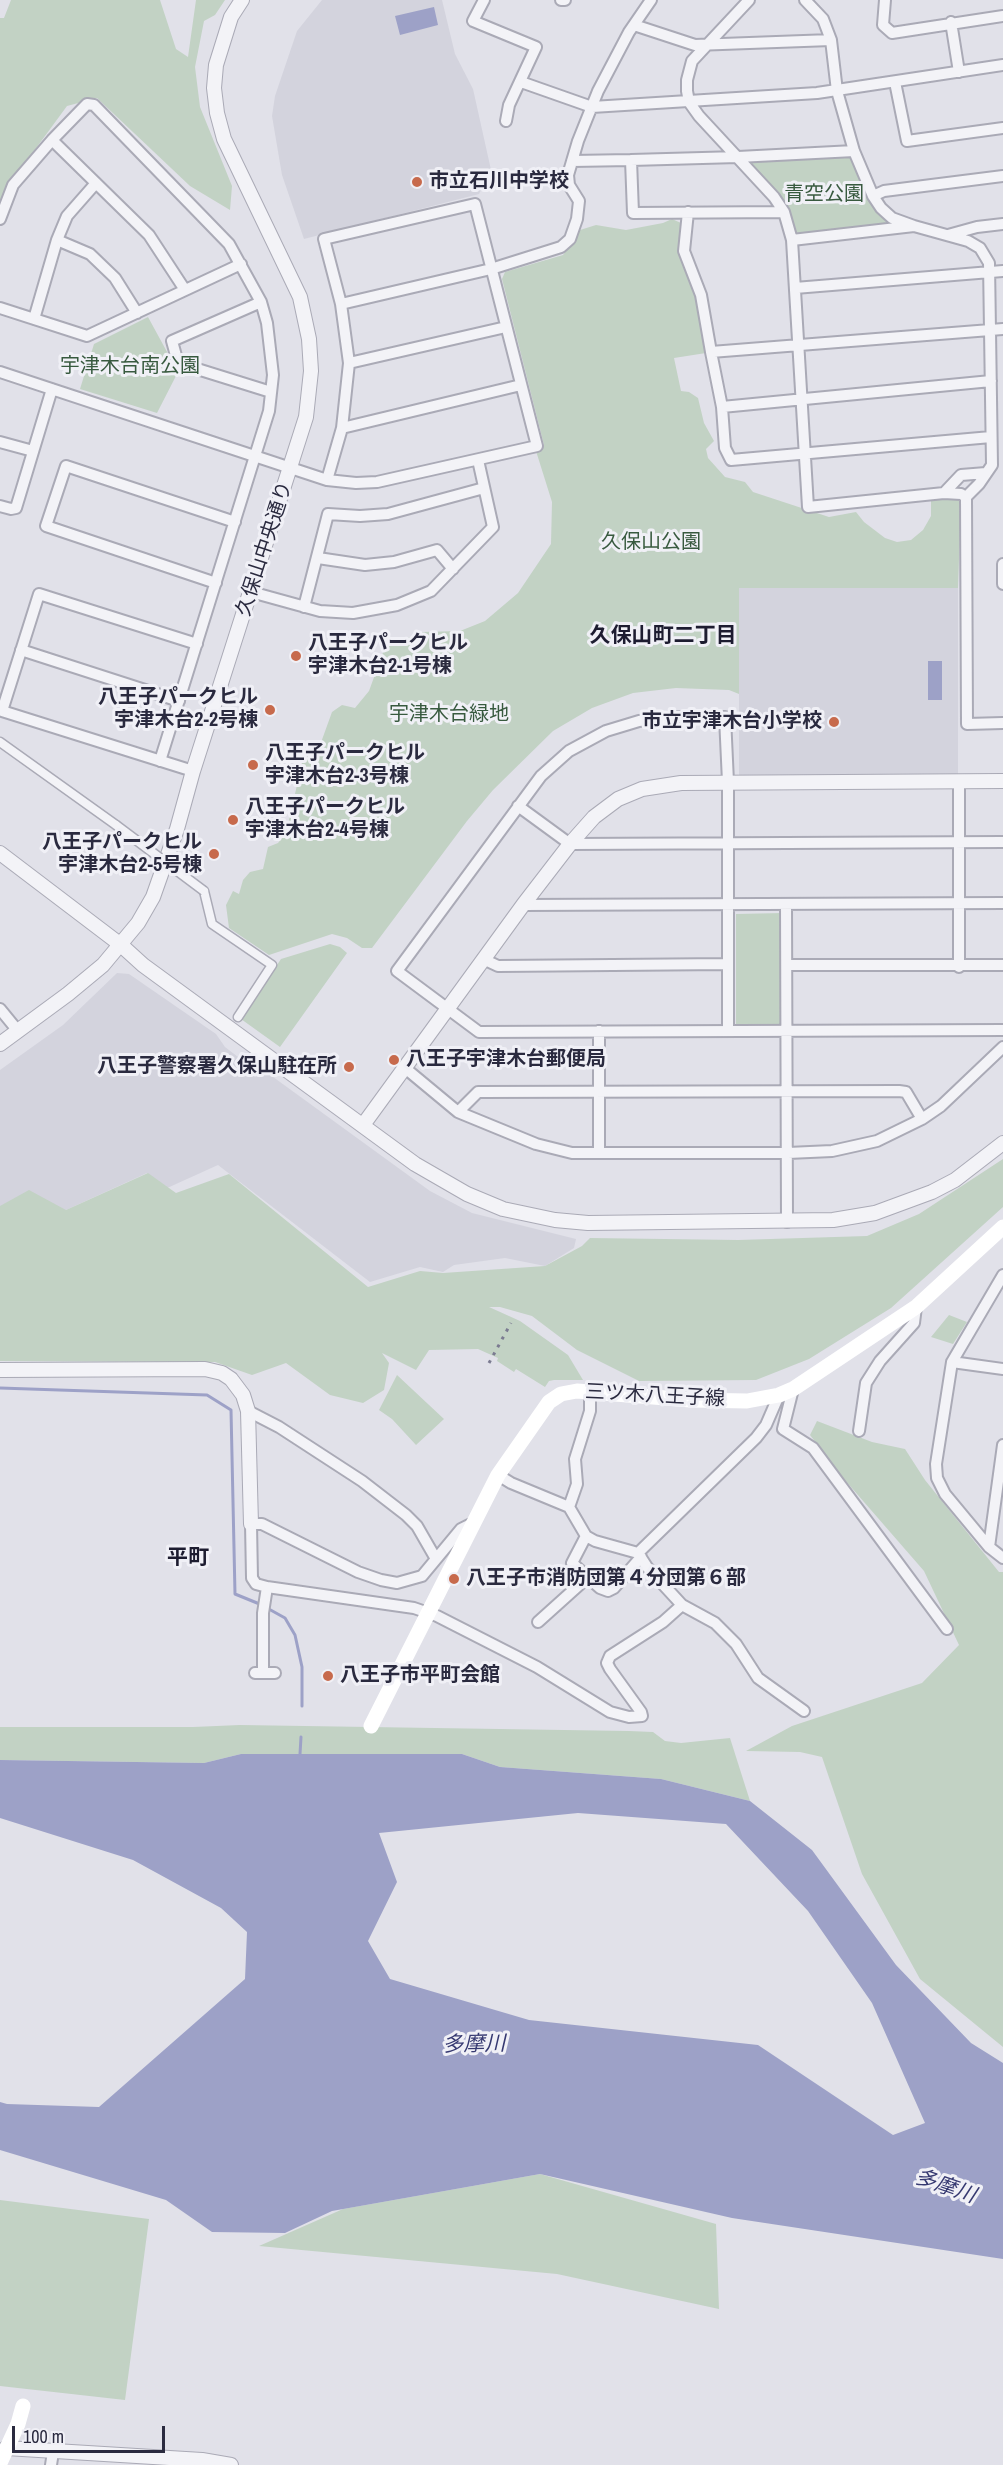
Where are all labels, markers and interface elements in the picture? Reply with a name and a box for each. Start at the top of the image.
place label: 市立石川中学校 [429,170,569,194]
marker: 市立石川中学校 [410,175,424,189]
park label: 青空公園 [784,183,864,207]
park label: 宇津木台南公園 [60,355,200,379]
street label: 久保山中央通り [232,479,298,619]
park label: 久保山公園 [601,531,701,555]
district label: 久保山町二丁目 [590,623,736,649]
place label: 八王子パークヒル 宇津木台2-1号棟 [308,632,468,679]
marker: 八王子パークヒル 宇津木台2-1号棟 [289,649,303,663]
place label: 八王子パークヒル 宇津木台2-2号棟 [98,686,258,733]
marker: 八王子パークヒル 宇津木台2-2号棟 [263,703,277,717]
park label: 宇津木台緑地 [389,703,509,727]
place label: 市立宇津木台小学校 [642,710,822,734]
marker: 市立宇津木台小学校 [827,715,841,729]
place label: 八王子パークヒル 宇津木台2-3号棟 [265,742,425,789]
marker: 八王子パークヒル 宇津木台2-3号棟 [246,758,260,772]
place label: 八王子パークヒル 宇津木台2-4号棟 [245,796,405,843]
marker: 八王子パークヒル 宇津木台2-4号棟 [226,813,240,827]
place label: 八王子パークヒル 宇津木台2-5号棟 [42,831,202,878]
marker: 八王子パークヒル 宇津木台2-5号棟 [207,847,221,861]
place label: 八王子宇津木台郵便局 [406,1048,606,1072]
marker: 八王子宇津木台郵便局 [387,1053,401,1067]
place label: 八王子警察署久保山駐在所 [97,1055,337,1079]
marker: 八王子警察署久保山駐在所 [342,1060,356,1074]
street label: 三ツ木八王子線 [584,1380,726,1412]
district label: 平町 [167,1545,209,1571]
place label: 八王子市消防団第４分団第６部 [466,1567,746,1591]
marker: 八王子市消防団第４分団第６部 [447,1572,461,1586]
place label: 八王子市平町会館 [340,1664,500,1688]
marker: 八王子市平町会館 [321,1669,335,1683]
water label: 多摩川 [442,2032,506,2058]
water label: 多摩川 [911,2165,979,2209]
scale bar [15,2414,168,2452]
text: 100 m [23,2424,64,2449]

